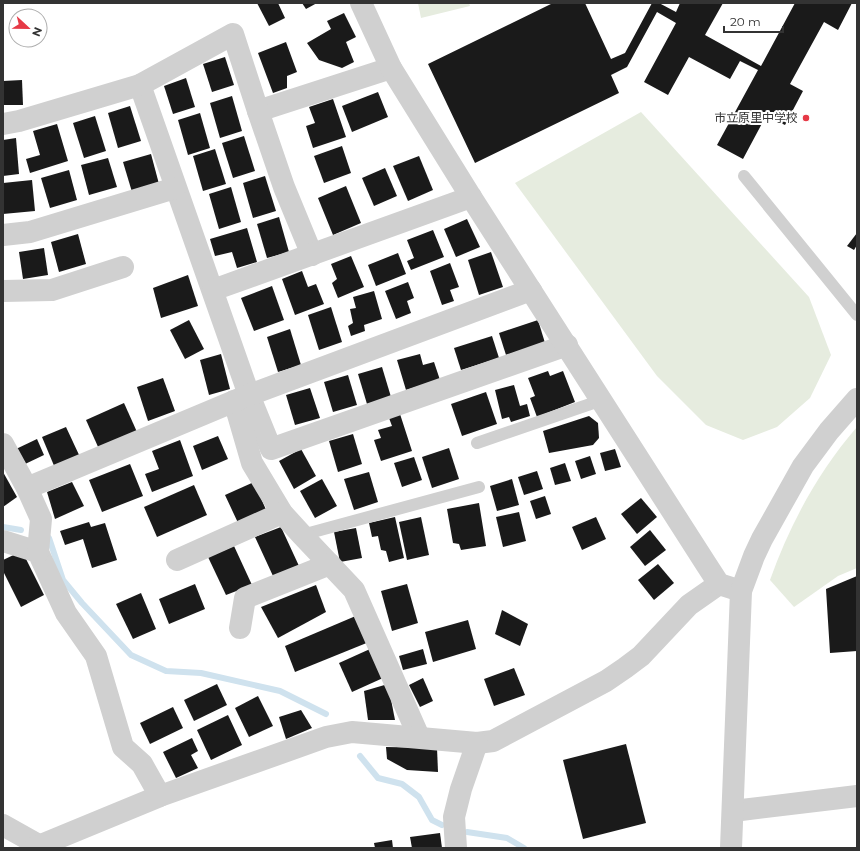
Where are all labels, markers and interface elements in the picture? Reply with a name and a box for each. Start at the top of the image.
north arrow [8,8,48,48]
scale bar [724,8,783,34]
text: 20 m [730,14,761,29]
text: N [29,25,45,38]
place label: 市立原里中学校 [714,110,798,125]
marker: 市立原里中学校 [801,113,811,123]

